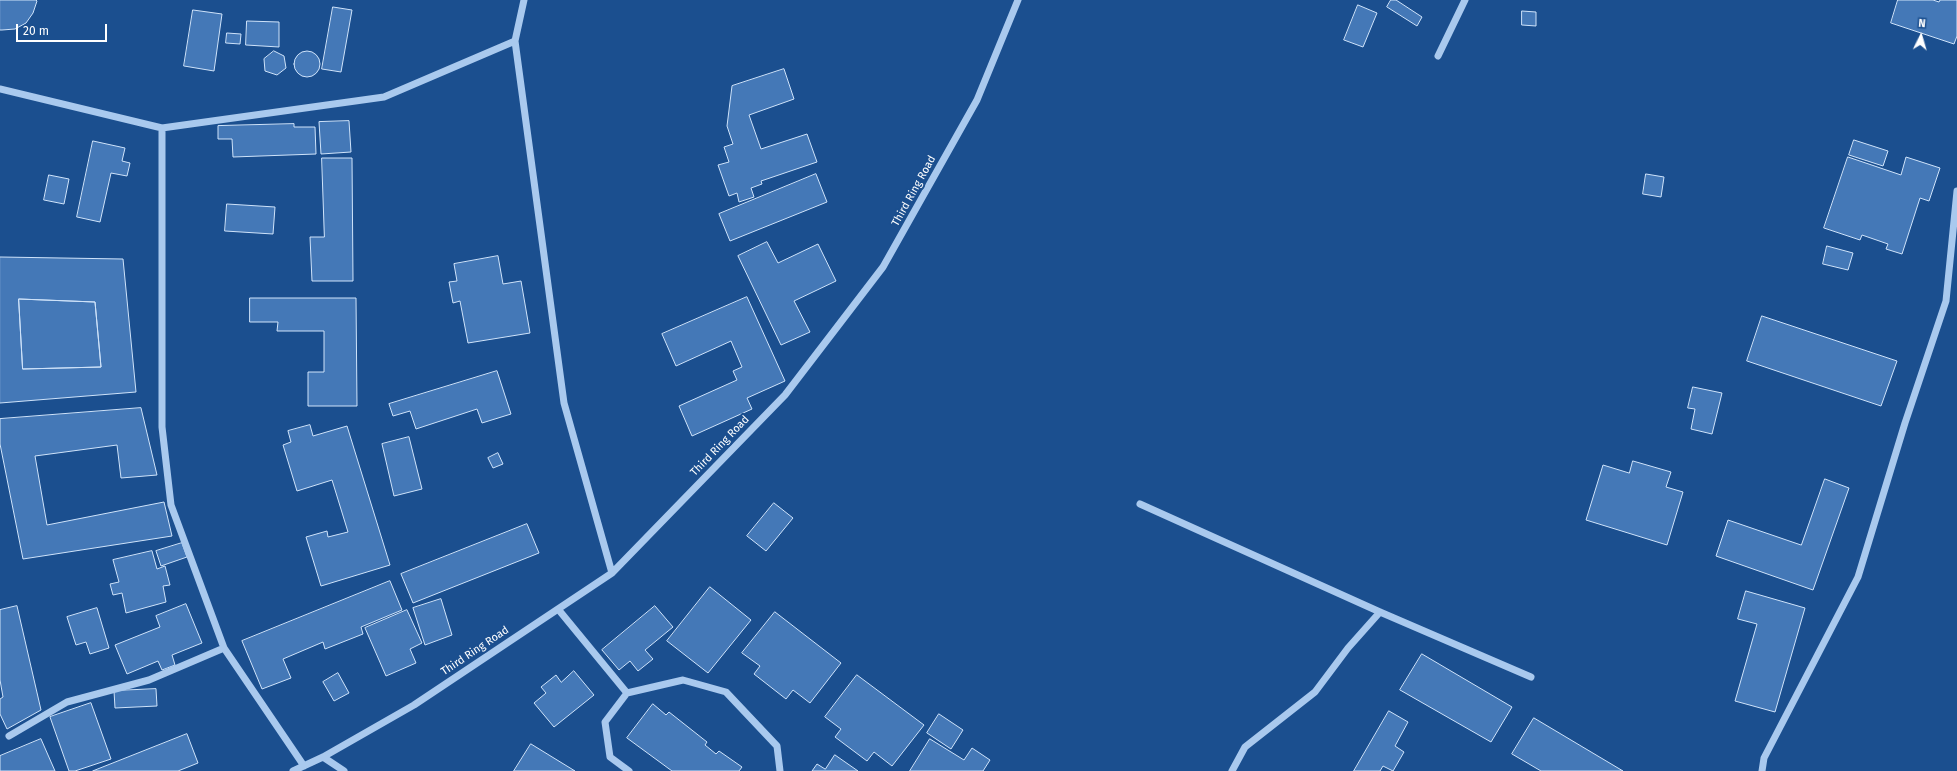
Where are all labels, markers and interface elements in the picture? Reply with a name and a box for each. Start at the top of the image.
scale bar [18,16,109,42]
north arrow [1901,16,1941,56]
text: N [1918,17,1926,30]
text: 20 m [23,24,49,38]
street label: Third Ring Road [889,153,939,229]
street label: Third Ring Road [688,413,752,479]
street label: Third Ring Road [439,623,511,679]

